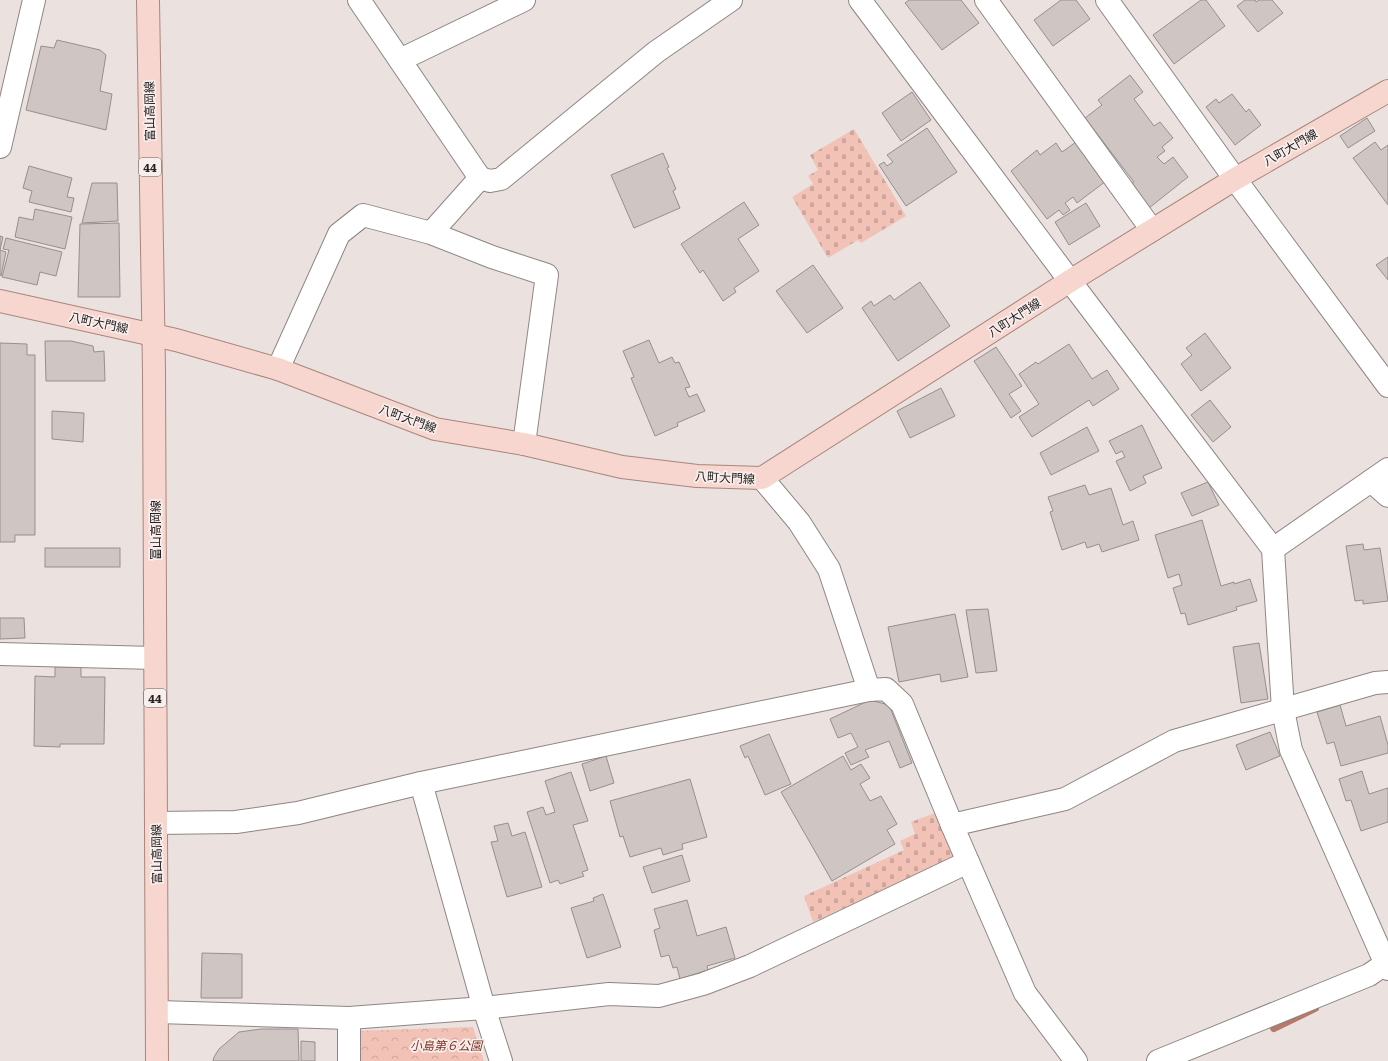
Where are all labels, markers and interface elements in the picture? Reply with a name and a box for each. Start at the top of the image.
street label: 富山高岡線 [139,81,159,141]
street label: 八町大門線 [1260,124,1320,170]
road number: 44 [139,158,161,176]
street label: 八町大門線 [984,293,1044,341]
street label: 八町大門線 [68,307,130,337]
street label: 八町大門線 [377,399,439,437]
street label: 八町大門線 [695,466,755,488]
street label: 富山高岡線 [146,500,164,560]
road number: 44 [144,689,166,707]
street label: 富山高岡線 [146,824,166,884]
park label: 小島第６公園 [410,1036,484,1054]

